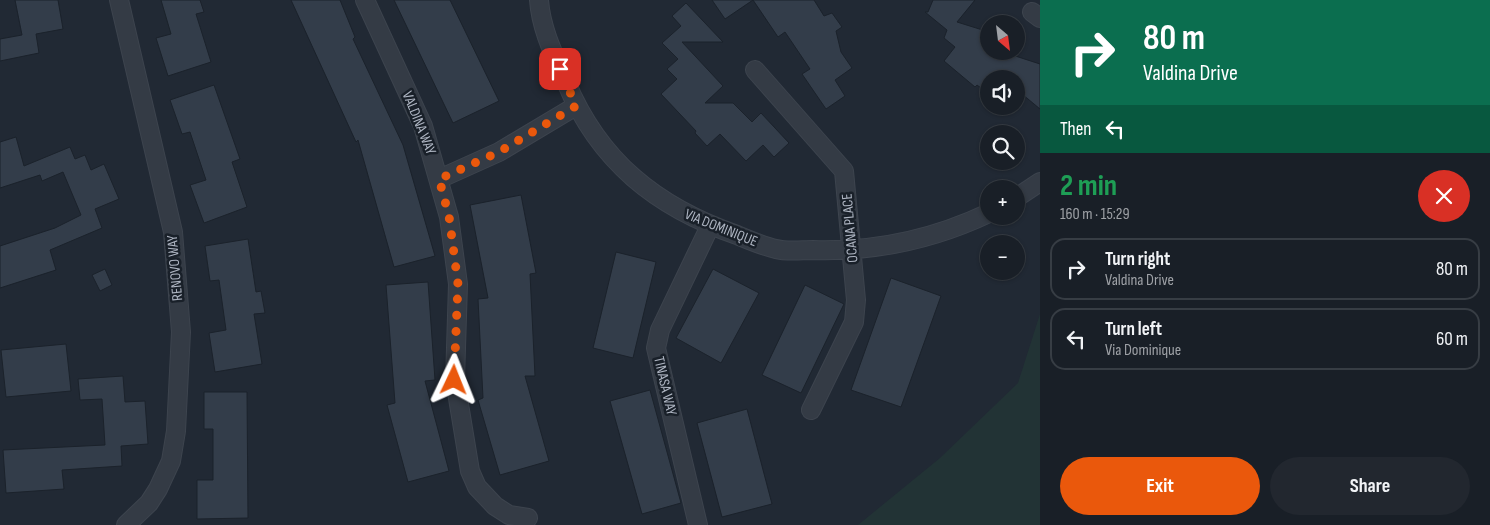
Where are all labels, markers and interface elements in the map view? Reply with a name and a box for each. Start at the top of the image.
north arrow [980,15,1025,60]
map controls [980,15,1025,280]
text: 80 m [1143,17,1205,60]
icon: right [1060,20,1125,85]
pin [539,48,581,90]
icon: arrive [546,55,574,83]
text: Valdina Drive [1143,60,1238,87]
button: sound [980,70,1025,115]
street label: VALDINA WAY [398,89,441,158]
icon: left [1101,115,1129,143]
text: Then [1060,118,1091,141]
button: search [980,125,1025,170]
text: 2 min [1060,168,1117,204]
button: close [1418,170,1470,222]
button: + [980,180,1025,225]
street label: OCANA PLACE [838,193,862,263]
street label: VIA DOMINIQUE [682,205,760,251]
text: 160 m · 15:29 [1060,205,1130,224]
street label: RENOVO WAY [163,234,187,302]
button: − [980,235,1025,280]
text: Turn right [1105,248,1170,271]
icon: right [1062,255,1090,283]
text: 80 m [1436,258,1468,281]
text: Valdina Drive [1105,271,1174,290]
text: Turn left [1105,318,1162,341]
icon: left [1062,325,1090,353]
text: 60 m [1436,328,1468,351]
text: Via Dominique [1105,341,1181,360]
position arrow [427,353,479,405]
street label: TINASA WAY [649,355,681,418]
button: Exit [1060,457,1260,515]
button: Share [1270,457,1470,515]

